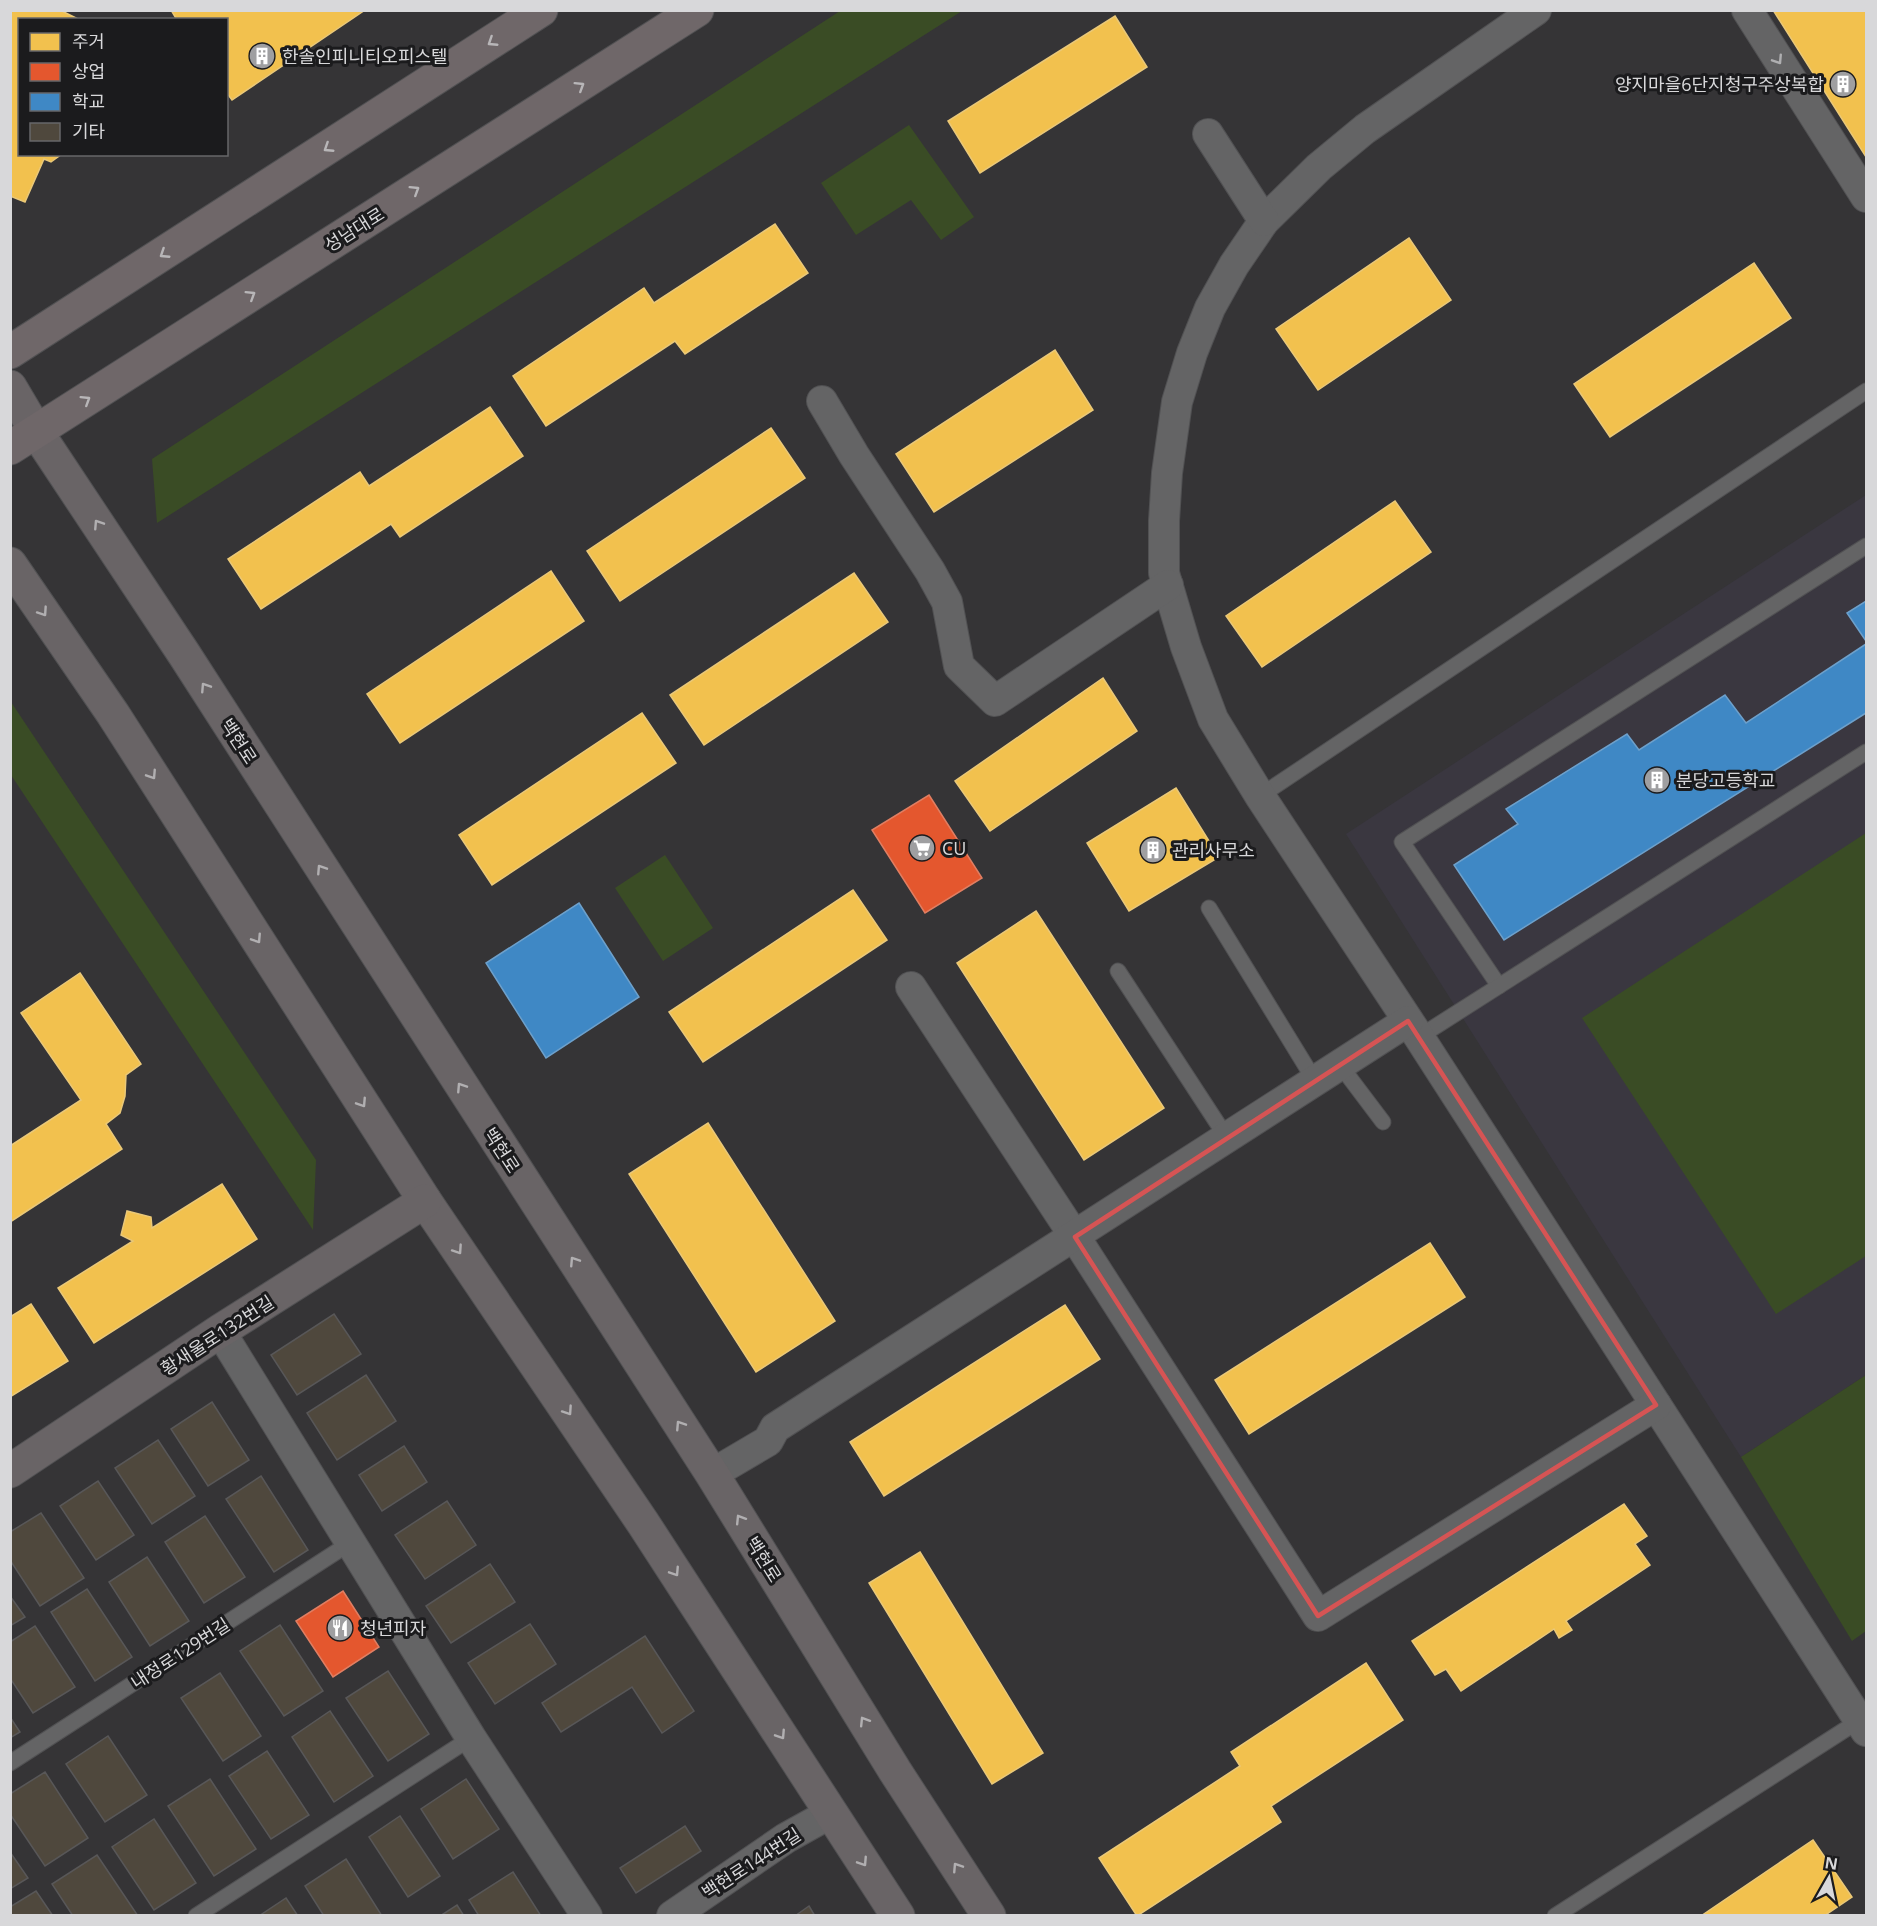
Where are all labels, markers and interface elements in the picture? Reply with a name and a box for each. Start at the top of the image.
legend [18,18,228,156]
text: 주거 [72,29,105,53]
one-way arrow [488,35,498,47]
building icon: 한솔인피니티오피스텔 [247,41,277,71]
place label: 한솔인피니티오피스텔 [282,44,448,68]
one-way arrow [1771,53,1782,64]
text: 상업 [72,59,105,83]
building icon: 양지마을6단지청구주상복합 [1828,69,1858,99]
place label: 양지마을6단지청구주상복합 [1615,72,1824,96]
one-way arrow [573,82,584,93]
text: 학교 [72,89,105,113]
text: 기타 [72,119,106,143]
one-way arrow [324,141,335,152]
one-way arrow [409,186,419,198]
street label: 성남대로 [320,201,388,257]
one-way arrow [160,246,170,258]
one-way arrow [244,291,255,302]
one-way arrow [80,395,90,407]
one-way arrow [94,520,105,531]
one-way arrow [36,606,47,617]
one-way arrow [200,683,212,693]
street label: 백현로 [215,714,263,768]
building icon: 분당고등학교 [1642,765,1672,795]
one-way arrow [144,768,155,779]
place label: 분당고등학교 [1676,768,1775,792]
supermarket icon: CU [907,833,937,863]
building icon: 관리사무소 [1138,835,1168,865]
place label: CU [942,836,966,860]
place label: 관리사무소 [1172,838,1255,862]
one-way arrow [317,865,328,876]
one-way arrow [250,932,261,943]
one-way arrow [457,1083,468,1094]
one-way arrow [355,1096,366,1107]
street label: 백현로 [478,1123,526,1177]
one-way arrow [451,1243,462,1254]
one-way arrow [570,1257,581,1268]
street label: 황새울로132번길 [156,1289,278,1381]
one-way arrow [560,1405,571,1416]
one-way arrow [676,1421,687,1432]
one-way arrow [736,1515,747,1526]
street label: 백현로 [741,1532,787,1586]
one-way arrow [668,1565,679,1576]
street label: 내정로129번길 [126,1612,234,1694]
restaurant icon: 청년피자 [325,1613,355,1643]
place label: 청년피자 [360,1616,427,1640]
one-way arrow [859,1717,871,1727]
one-way arrow [774,1729,785,1740]
street label: 백현로144번길 [697,1822,805,1904]
north arrow [1799,1848,1859,1908]
text: N [1823,1851,1839,1875]
one-way arrow [856,1855,867,1866]
one-way arrow [953,1862,964,1873]

